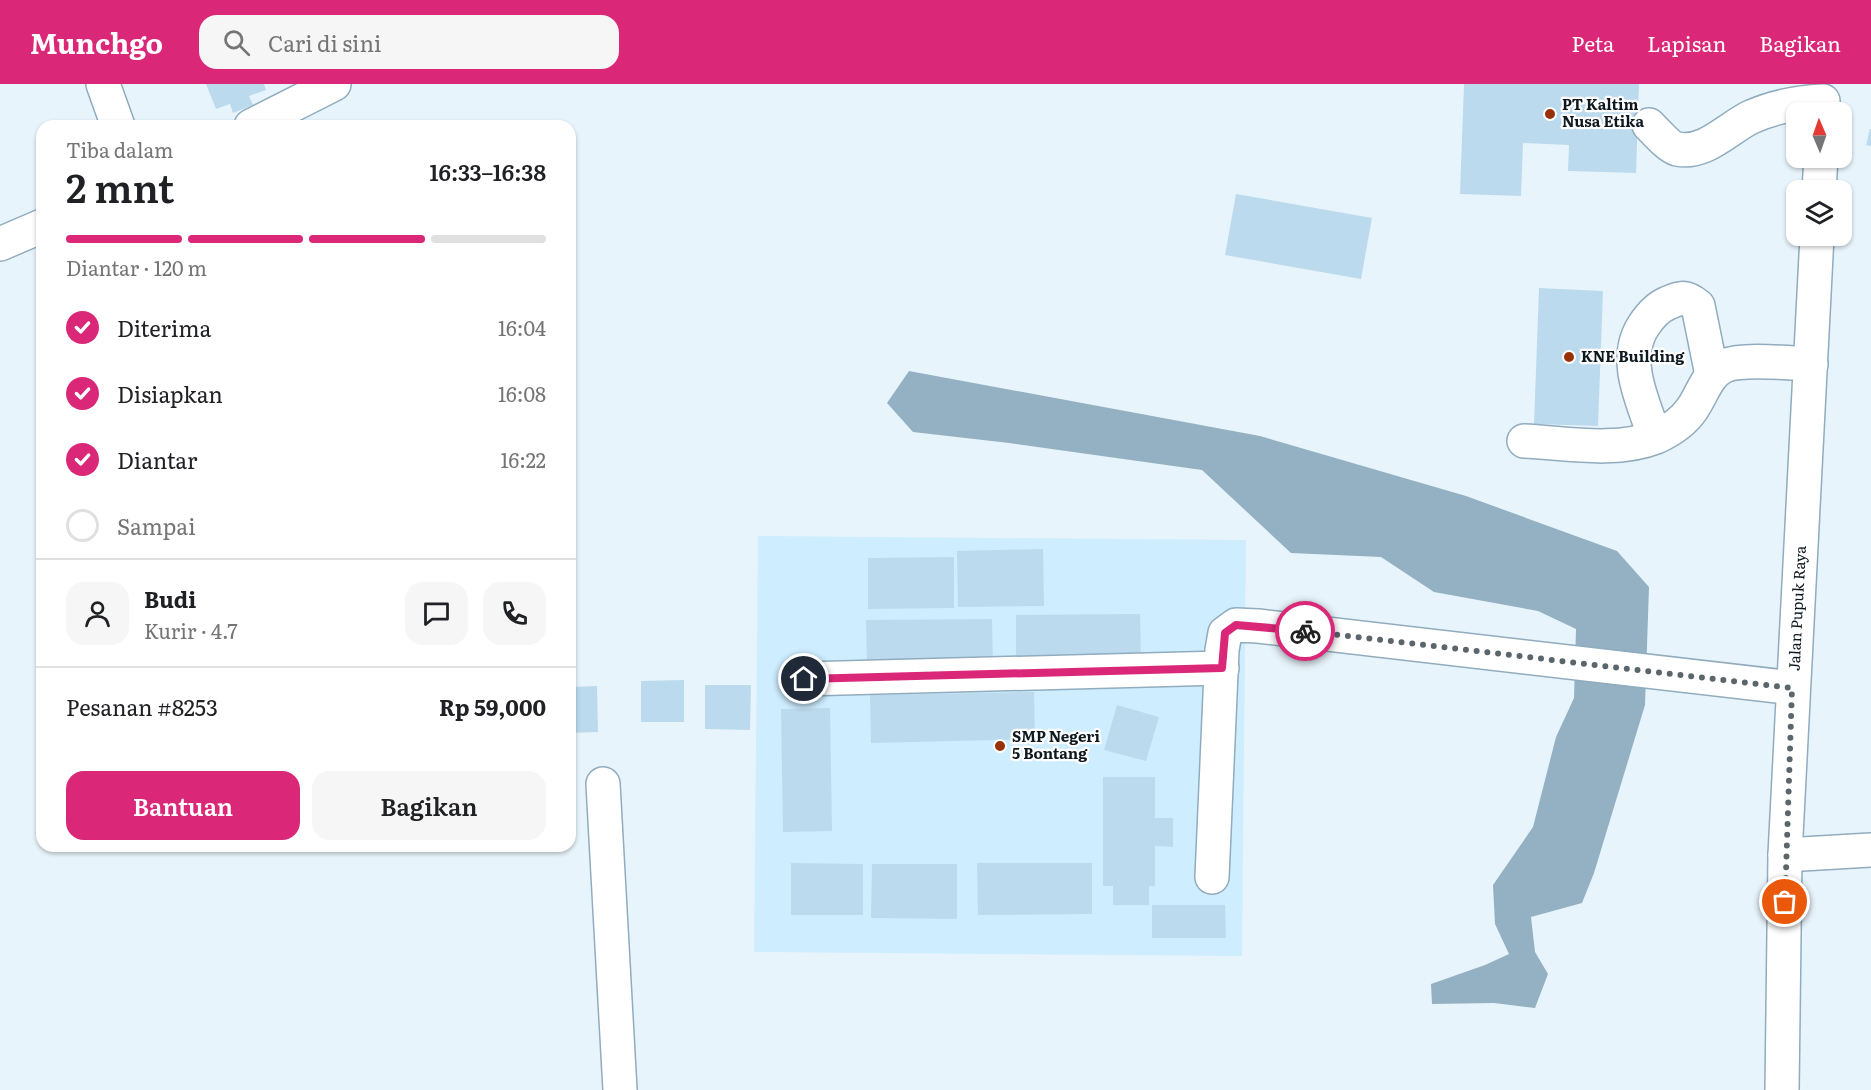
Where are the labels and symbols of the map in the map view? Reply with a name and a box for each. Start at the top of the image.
place label: PT Kaltim Nusa Etika [1562,92,1644,132]
north arrow [1786,102,1852,168]
marker: PT Kaltim Nusa Etika [1543,107,1557,121]
place label: KNE Building [1581,344,1685,367]
marker: KNE Building [1562,350,1576,364]
street label: Jalan Pupuk Raya [1782,544,1811,672]
courier [1275,601,1335,661]
pin [778,653,829,704]
place label: SMP Negeri 5 Bontang [1012,724,1100,764]
marker: SMP Negeri 5 Bontang [993,739,1007,753]
pin [1759,876,1810,927]

